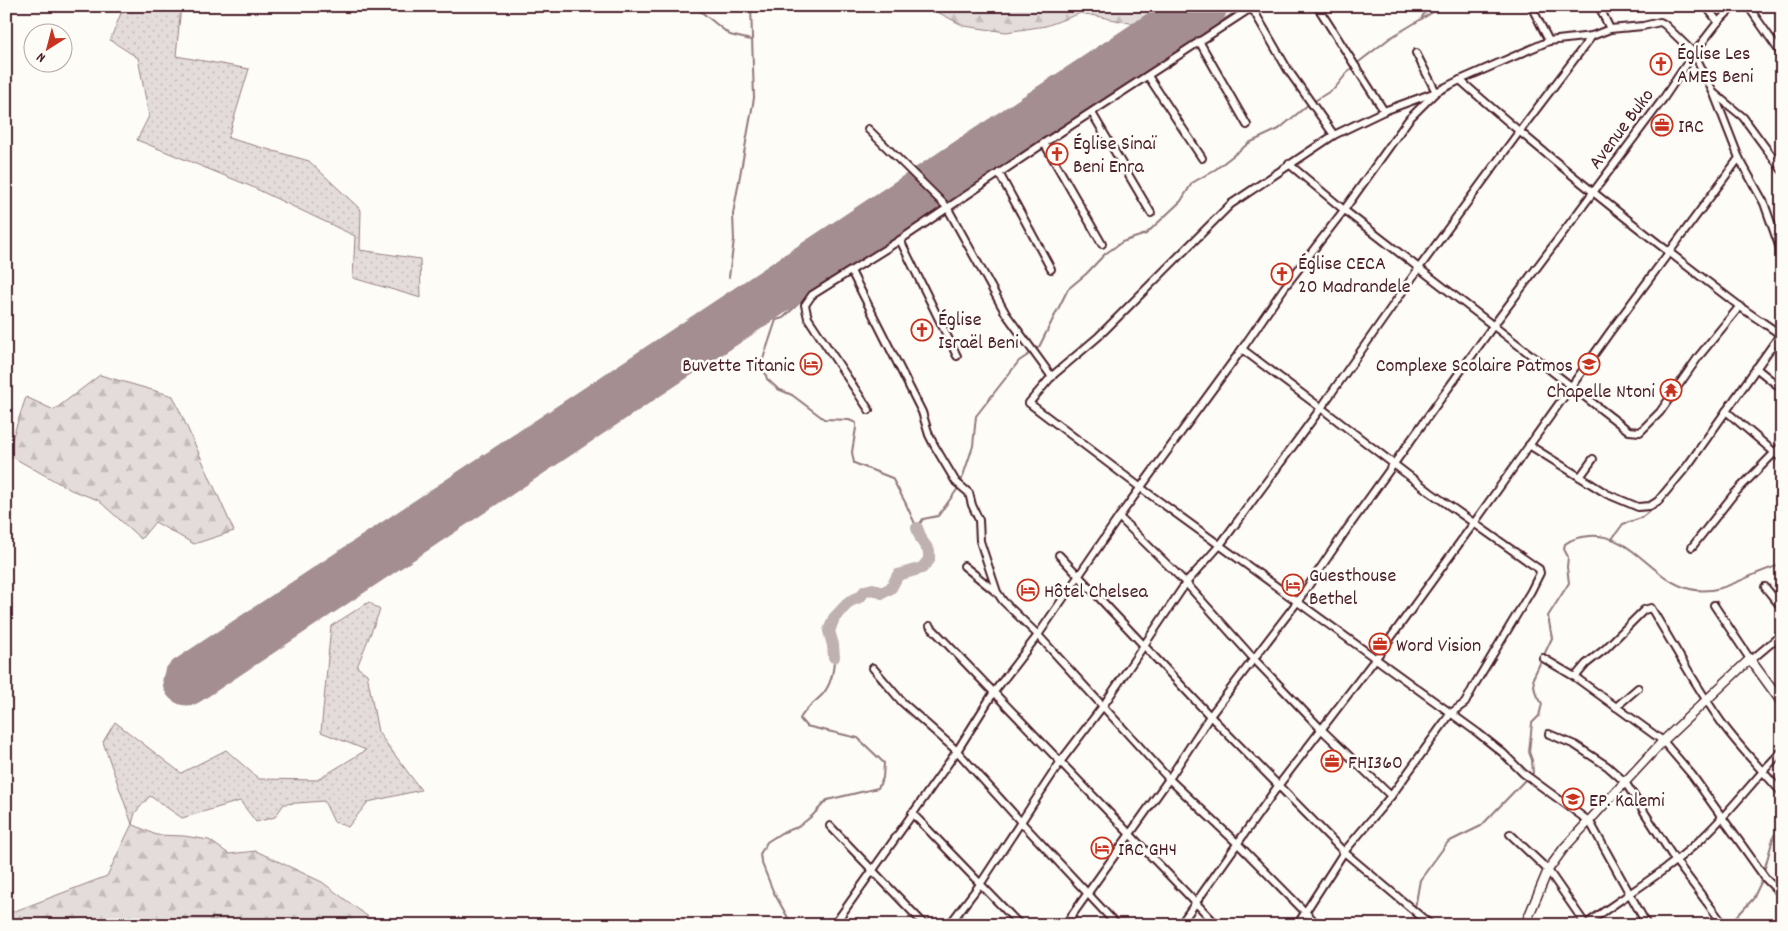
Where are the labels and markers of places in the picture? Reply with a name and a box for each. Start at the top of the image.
place label: Église Les AMES Beni [1677,41,1754,92]
church icon: Église Les AMES Beni [1649,52,1673,76]
office icon: IRC [1650,113,1674,137]
place label: IRC [1678,114,1704,142]
place label: Église Sinaï Beni Enra [1073,131,1157,182]
church icon: Église Sinaï Beni Enra [1045,142,1069,166]
place label: Église CECA 20 Madrandele [1298,251,1411,302]
church icon: Église CECA 20 Madrandele [1270,262,1294,286]
place label: Église Israël Beni [938,307,1019,358]
church icon: Église Israël Beni [910,318,934,342]
hotel icon: Buvette Titanic [799,352,823,376]
school or university icon: Complexe Scolaire Patmos [1577,352,1601,376]
place label: Buvette Titanic [682,353,795,381]
place label: Complexe Scolaire Patmos [1376,353,1573,381]
temple icon: Chapelle Ntoni [1659,378,1683,402]
place label: Chapelle Ntoni [1547,379,1655,407]
place label: Guesthouse Bethel [1309,563,1396,614]
hotel icon: Guesthouse Bethel [1281,573,1305,597]
hotel icon: Hôtel Chelsea [1016,578,1040,602]
place label: Hôtel Chelsea [1044,579,1148,607]
office icon: Word Vision [1368,632,1392,656]
place label: Word Vision [1396,633,1481,661]
office icon: FHI360 [1320,749,1344,773]
place label: FHI360 [1348,750,1403,778]
school or university icon: EP. Kalemi [1561,787,1585,811]
place label: EP. Kalemi [1589,788,1665,816]
hotel icon: IRC GH4 [1090,836,1114,860]
place label: IRC GH4 [1118,837,1177,865]

